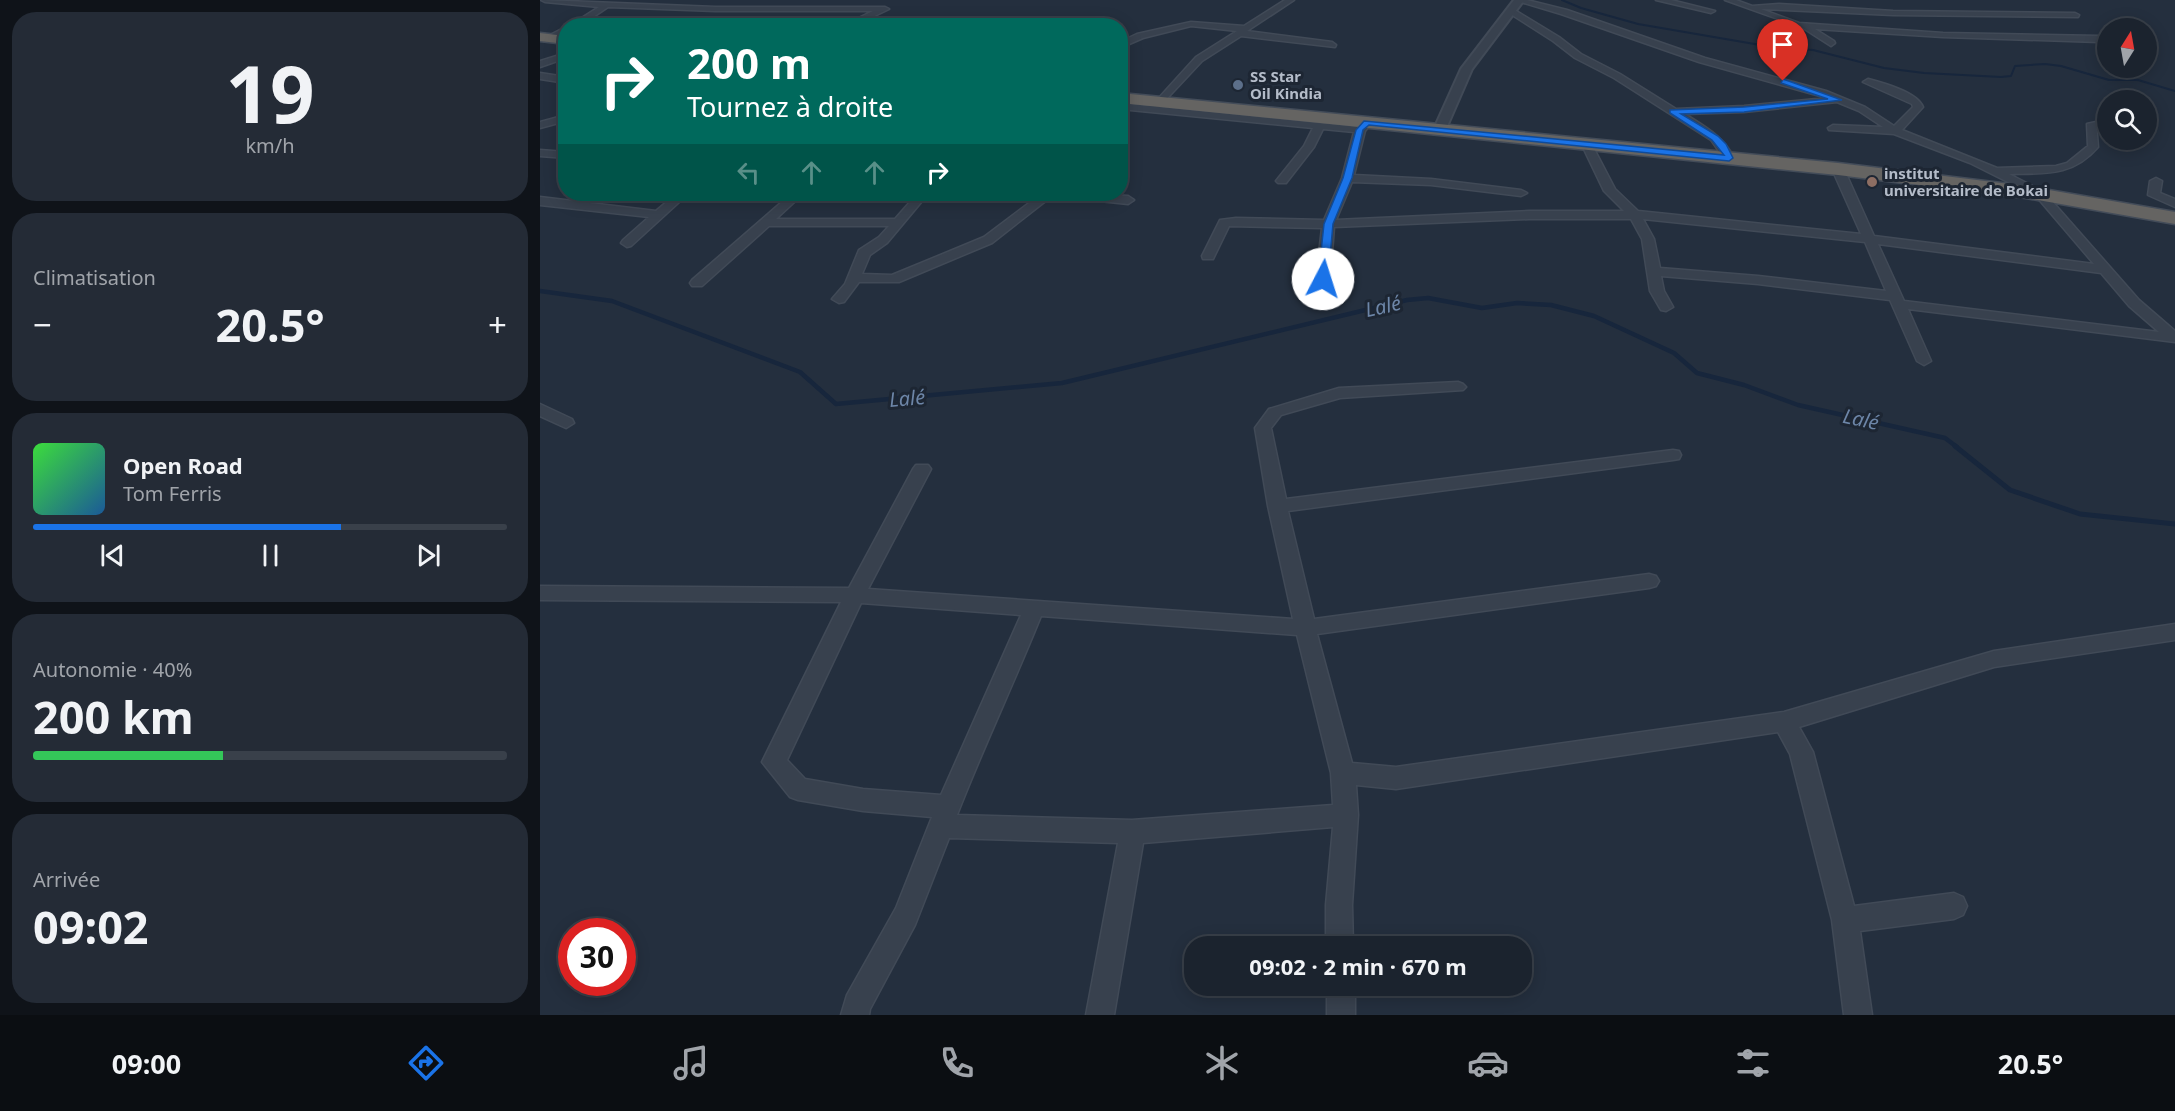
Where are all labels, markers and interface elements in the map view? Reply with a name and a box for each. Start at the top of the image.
north arrow [2097,18,2157,78]
map controls [2097,18,2157,150]
pin [1757,19,1808,81]
icon: arrive [1766,28,1799,61]
text: 200 m [687,34,811,91]
text: 19 [225,40,315,146]
icon: right [588,42,666,120]
place label: SS Star Oil Kindia [1250,66,1322,103]
marker: SS Star Oil Kindia [1231,78,1245,92]
text: Tournez à droite [687,88,893,125]
button: search [2097,90,2157,150]
text: km/h [245,132,295,159]
icon: left [732,156,765,189]
icon: ahead [795,156,828,189]
icon: ahead [858,156,891,189]
icon: right [921,156,954,189]
place label: institut universitaire de Bokai [1884,163,2048,200]
marker: institut universitaire de Bokai [1865,175,1879,189]
position arrow [1291,247,1355,311]
text: Climatisation [33,264,156,291]
water label: Lalé [1362,289,1404,323]
text: 20.5° [216,294,324,355]
text: − [33,302,52,347]
text: + [488,302,507,347]
water label: Lalé [888,383,926,413]
water label: Lalé [1841,402,1881,436]
text: Open Road [123,450,243,480]
text: Tom Ferris [123,480,222,507]
icon: previous [96,539,129,572]
icon: pause [254,539,287,572]
icon: next [412,539,445,572]
text: Autonomie · 40% [33,656,192,683]
text: 200 km [33,686,194,747]
text: Arrivée [33,866,100,893]
text: 09:02 [33,896,149,957]
speed limit sign: 30 [558,918,636,996]
text: 09:02 · 2 min · 670 m [1249,951,1467,981]
icon: directions [405,1042,447,1084]
icon: music [670,1042,712,1084]
icon: phone [936,1042,978,1084]
icon: climate [1201,1042,1243,1084]
icon: car [1467,1042,1509,1084]
icon: filters [1732,1042,1774,1084]
text: 09:00 [112,1045,181,1082]
text: 20.5° [1998,1045,2063,1082]

